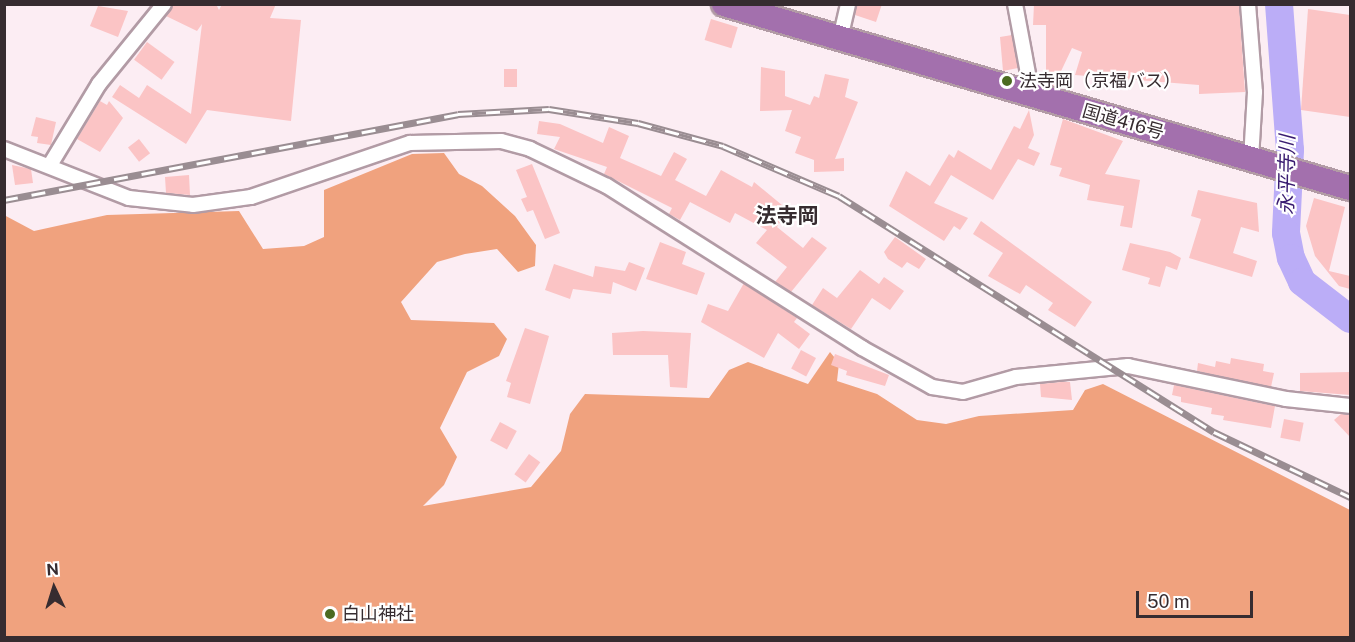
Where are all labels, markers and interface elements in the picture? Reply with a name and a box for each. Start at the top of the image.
place label: 法寺岡（京福バス） [1019,70,1181,92]
marker: 法寺岡（京福バス） [1000,74,1014,88]
street label: 国道416号 [1080,100,1166,144]
water label: 永平寺川 [1274,135,1300,215]
district label: 法寺岡 [756,203,818,229]
north arrow [24,558,84,618]
text: N [46,560,60,579]
scale bar [1139,579,1256,617]
text: 50 m [1147,591,1190,612]
place label: 白山神社 [342,603,414,625]
marker: 白山神社 [323,607,337,621]

